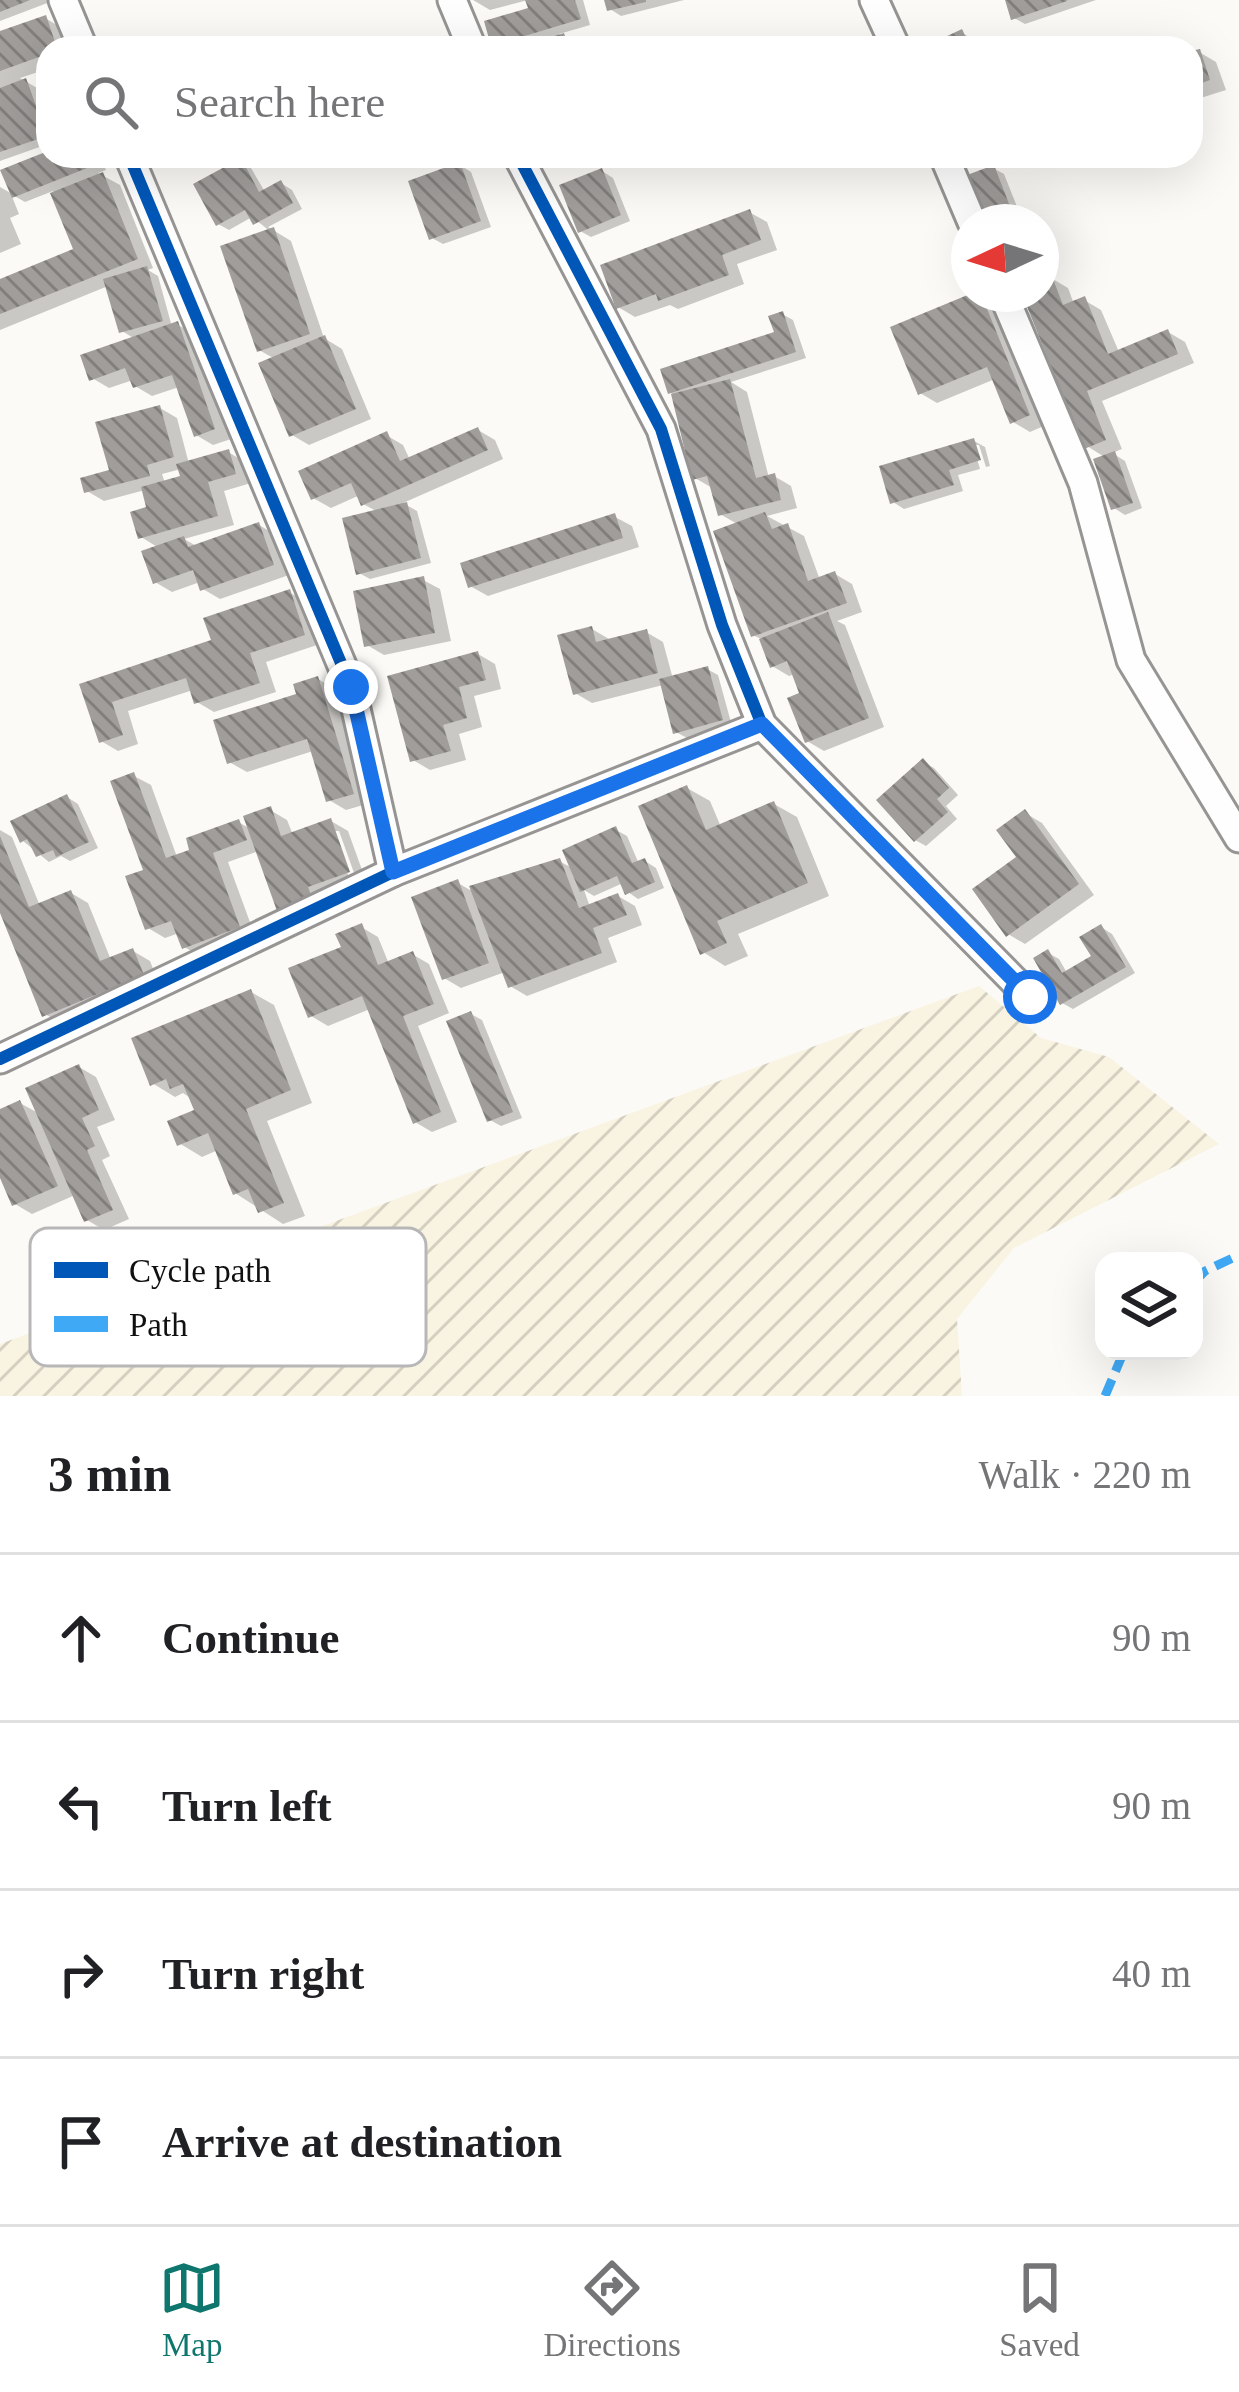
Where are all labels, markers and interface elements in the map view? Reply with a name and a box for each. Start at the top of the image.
search box [36,36,1203,168]
icon: search [78,69,144,135]
text: Search here [174,77,385,127]
north arrow [951,204,1059,312]
route end [324,660,378,714]
route start [1003,970,1057,1024]
legend [30,1228,426,1366]
map controls [1095,1252,1203,1360]
button: layers [1095,1252,1203,1360]
text: Cycle path [129,1253,272,1289]
text: Path [129,1307,188,1343]
text: 3 min [48,1446,171,1502]
text: Walk · 220 m [979,1453,1191,1496]
icon: ahead [48,1605,114,1671]
text: Continue [162,1613,340,1663]
text: 90 m [1112,1616,1191,1659]
icon: left [48,1773,114,1839]
text: Turn left [162,1781,332,1831]
text: 90 m [1112,1784,1191,1827]
icon: right [48,1941,114,2007]
text: Turn right [162,1949,364,1999]
text: 40 m [1112,1952,1191,1995]
icon: arrive [48,2109,114,2175]
text: Arrive at destination [162,2117,562,2167]
tab: Map [159,2255,225,2364]
tab: Directions [543,2255,681,2364]
tab: Saved [999,2255,1080,2364]

